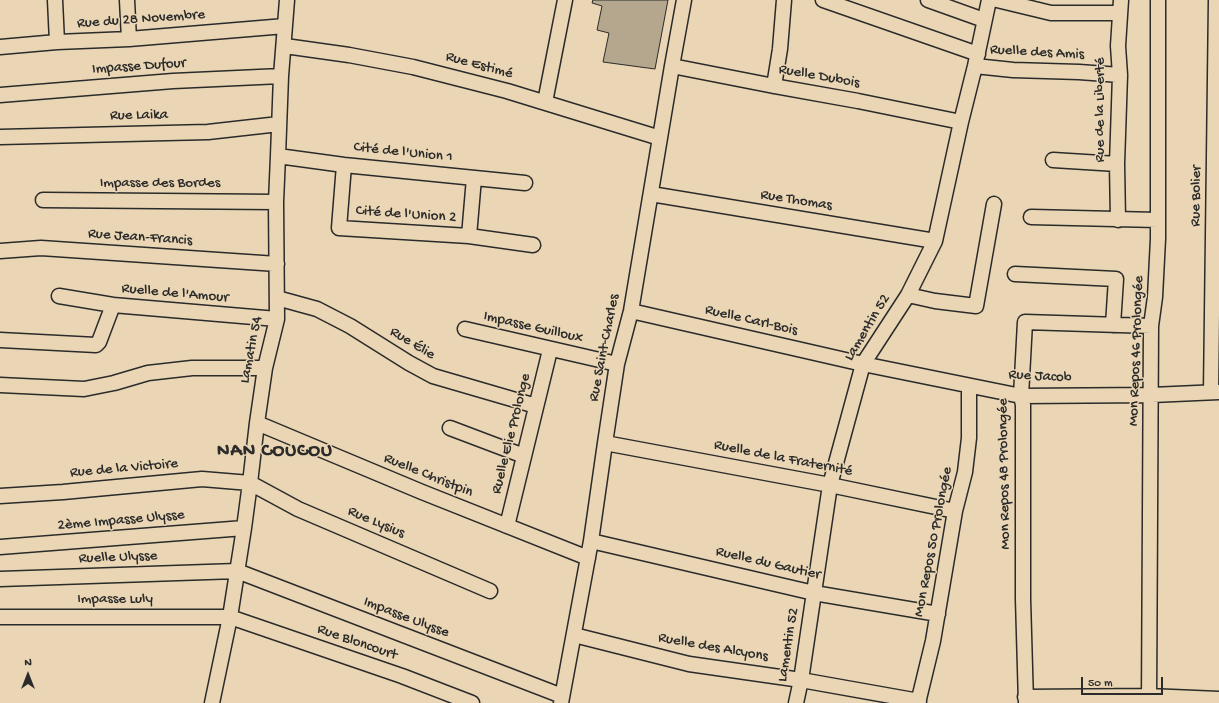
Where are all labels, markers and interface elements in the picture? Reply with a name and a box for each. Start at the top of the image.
street label: Rue du 28 Novembre [76,7,206,33]
street label: Ruelle des Amis [989,42,1085,64]
street label: Rue Estimé [443,48,515,84]
street label: Impasse Dufour [92,55,186,79]
street label: Rue de la Liberté [1092,57,1110,163]
street label: Ruelle Dubois [777,61,861,93]
street label: Rue Laika [110,106,168,126]
street label: Cité de l'Union 1 [353,139,453,167]
street label: Rue Bolier [1187,165,1207,227]
street label: Impasse des Bordes [100,175,220,193]
street label: Rue Thomas [759,186,833,216]
street label: Cité de l'Union 2 [355,203,457,227]
street label: Rue Jean-Francis [87,225,193,251]
street label: Mon Repos 46 Prolongée [1125,275,1149,427]
street label: Ruelle de l'Amour [121,280,229,308]
street label: Lamentin 52 [841,291,895,365]
street label: Rue Saint-Charles [586,293,624,403]
street label: Ruelle Carl-Bois [703,302,799,340]
street label: Impasse Guilloux [482,308,584,348]
street label: Lamatin 54 [237,315,267,385]
street label: Rue Élie [386,323,438,365]
street label: Rue Jacob [1008,366,1072,388]
street label: Ruelle Elie Prolonge [488,372,536,496]
street label: Mon Repos 48 Prolongée [995,398,1015,550]
street label: Ruelle de la Fraternité [712,437,854,481]
district label: NAN COUCOU [217,441,333,463]
street label: Ruelle Christpin [381,450,475,502]
street label: Rue de la Victoire [69,455,179,483]
street label: Mon Repos 50 Prolongée [911,466,957,618]
street label: Rue Lysius [345,503,407,543]
street label: 2ème Impasse Ulysse [57,506,185,536]
street label: Ruelle du Gautier [714,543,822,585]
street label: Ruelle Ulysse [78,548,158,568]
street label: Impasse Luly [77,591,153,609]
street label: Impasse Ulysse [361,593,451,643]
street label: Lamentin 52 [774,607,804,683]
street label: Rue Bloncourt [315,621,399,665]
street label: Ruelle des Alcyons [657,629,769,667]
north arrow [8,655,48,695]
text: N [24,657,32,669]
scale bar [1083,669,1165,695]
text: 50 m [1088,677,1113,691]

